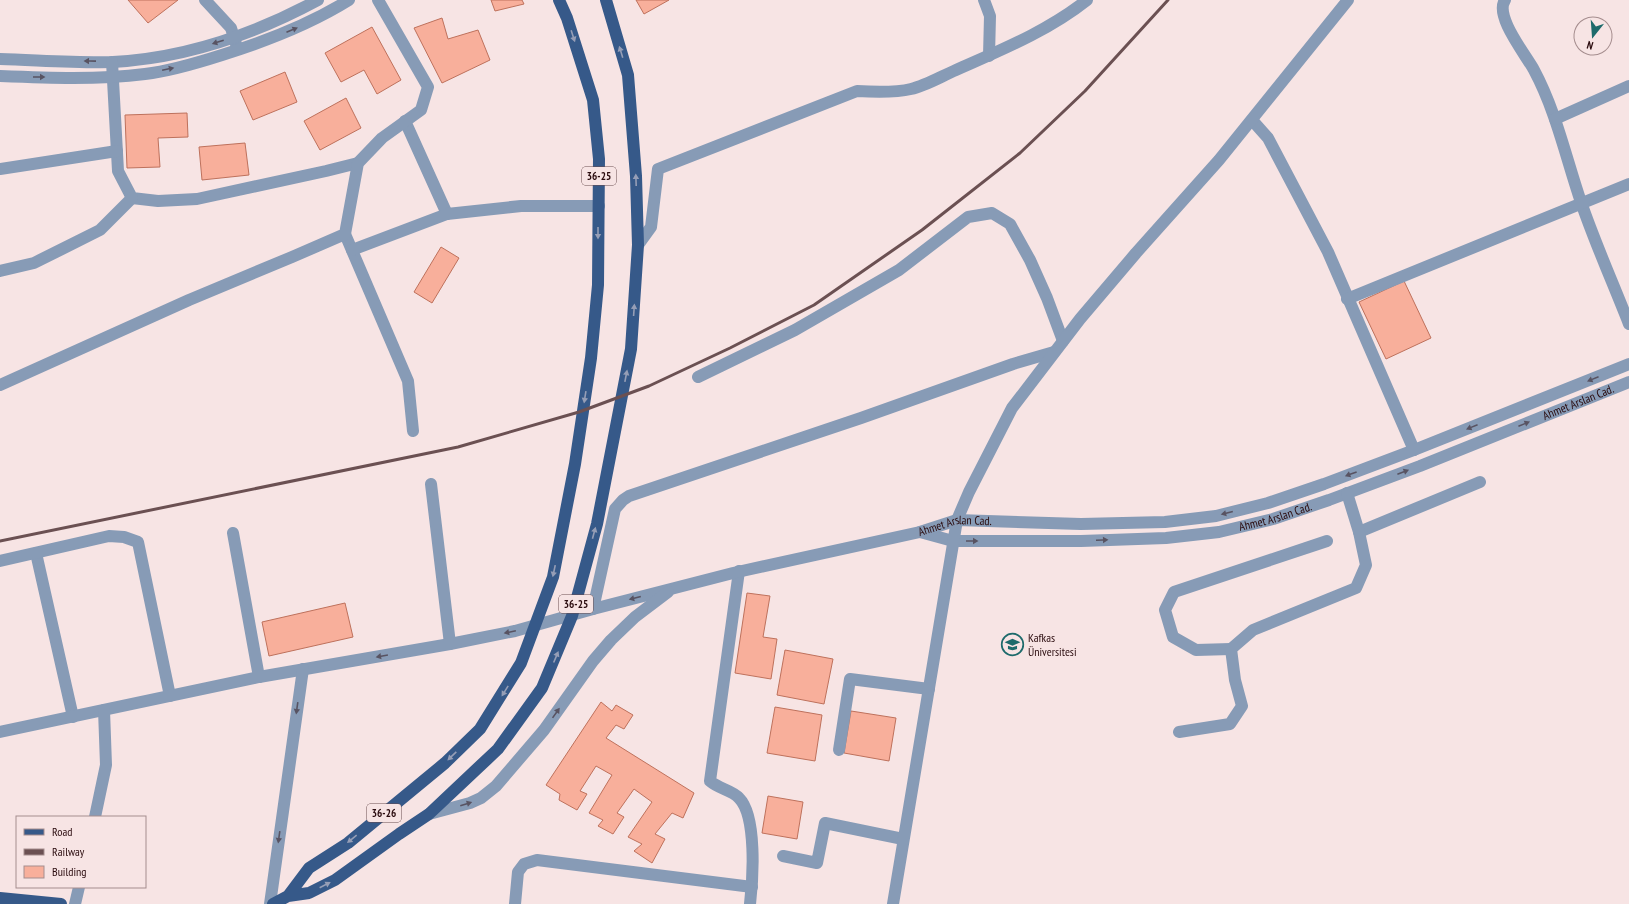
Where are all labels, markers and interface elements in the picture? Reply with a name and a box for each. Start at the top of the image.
north arrow [1573,16,1613,56]
one-way arrow [287,27,299,33]
one-way arrow [570,31,576,43]
text: N [1585,38,1595,53]
one-way arrow [212,39,224,45]
one-way arrow [618,45,624,57]
one-way arrow [83,58,96,64]
one-way arrow [162,66,175,72]
one-way arrow [33,74,46,80]
road number: 36-25 [582,167,616,185]
one-way arrow [633,173,639,186]
one-way arrow [595,227,602,239]
one-way arrow [631,304,638,316]
one-way arrow [623,370,629,382]
one-way arrow [1586,376,1598,382]
street label: Ahmet Arslan Cad. [1540,381,1616,423]
one-way arrow [582,391,588,403]
one-way arrow [1519,421,1531,427]
one-way arrow [1467,424,1478,430]
one-way arrow [1398,469,1410,475]
one-way arrow [1344,471,1356,477]
street label: Ahmet Arslan Cad. [1237,498,1314,534]
one-way arrow [1221,510,1233,516]
street label: Ahmet Arslan Cad. [916,512,992,539]
one-way arrow [592,527,598,540]
one-way arrow [1096,537,1108,544]
one-way arrow [966,538,979,544]
one-way arrow [550,565,556,577]
road number: 36-25 [559,595,593,613]
one-way arrow [629,596,641,602]
one-way arrow [504,629,516,635]
place label: Kafkas Üniversitesi [1028,630,1077,659]
school or university icon: Kafkas Üniversitesi [1000,632,1026,658]
one-way arrow [553,651,559,663]
one-way arrow [376,653,388,659]
one-way arrow [501,685,508,697]
one-way arrow [294,702,300,714]
one-way arrow [552,707,560,718]
one-way arrow [447,751,457,761]
one-way arrow [461,801,473,807]
road number: 36-26 [367,804,401,822]
legend [16,816,146,888]
text: Road [52,824,72,839]
one-way arrow [276,831,282,843]
one-way arrow [346,835,357,843]
text: Railway [52,844,85,859]
text: Building [52,864,87,879]
one-way arrow [319,882,331,888]

